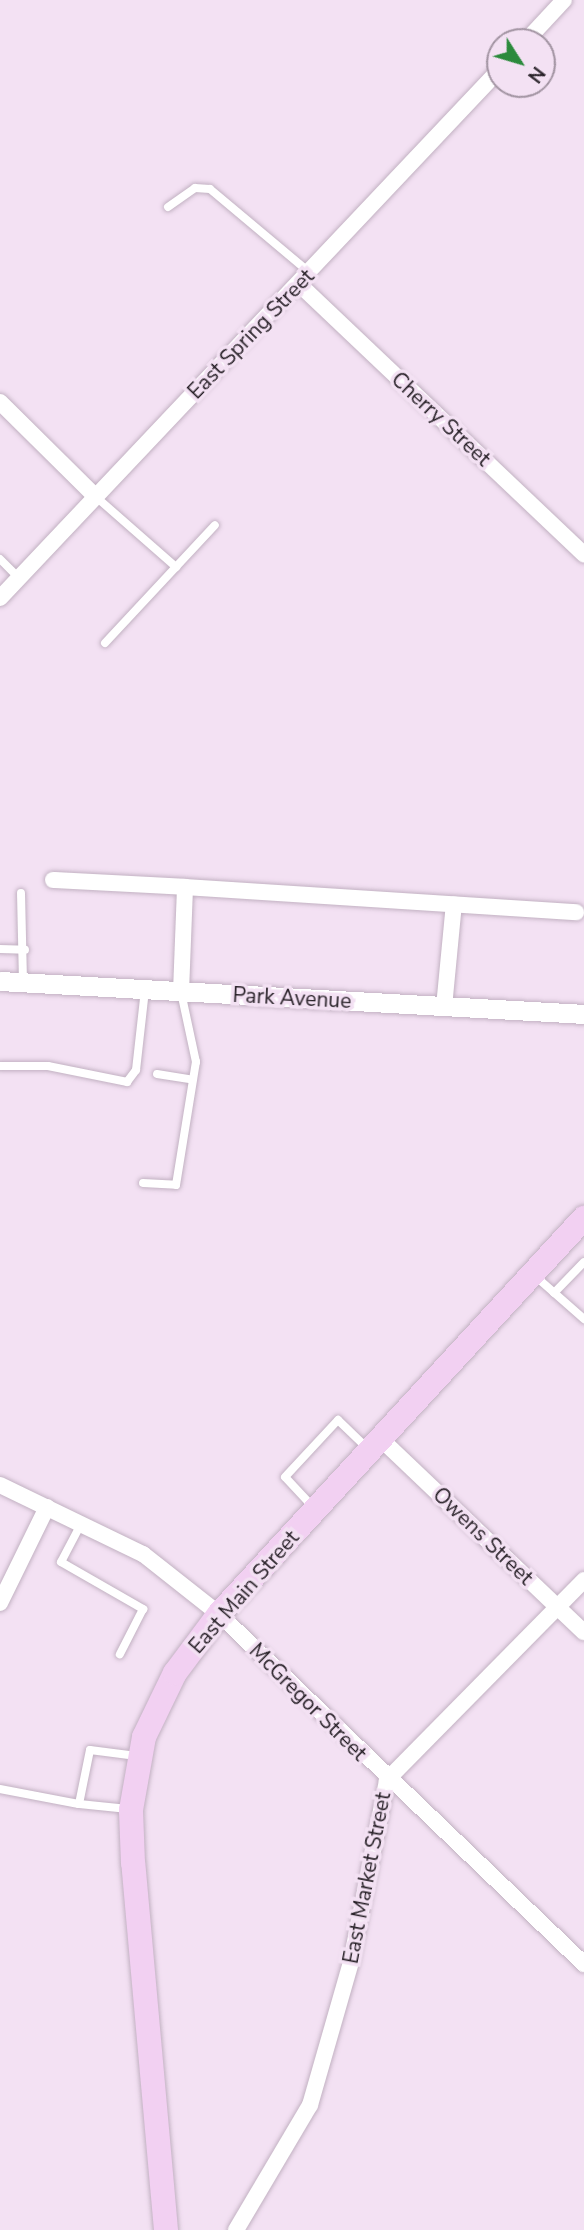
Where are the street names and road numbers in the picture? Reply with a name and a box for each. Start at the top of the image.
street label: East Spring Street [183,264,319,404]
street label: Cherry Street [386,367,496,471]
street label: Park Avenue [232,982,352,1014]
street label: Owens Street [428,1482,538,1590]
street label: East Main Street [184,1525,304,1659]
street label: McGregor Street [244,1638,372,1766]
street label: East Market Street [338,1790,396,1966]

